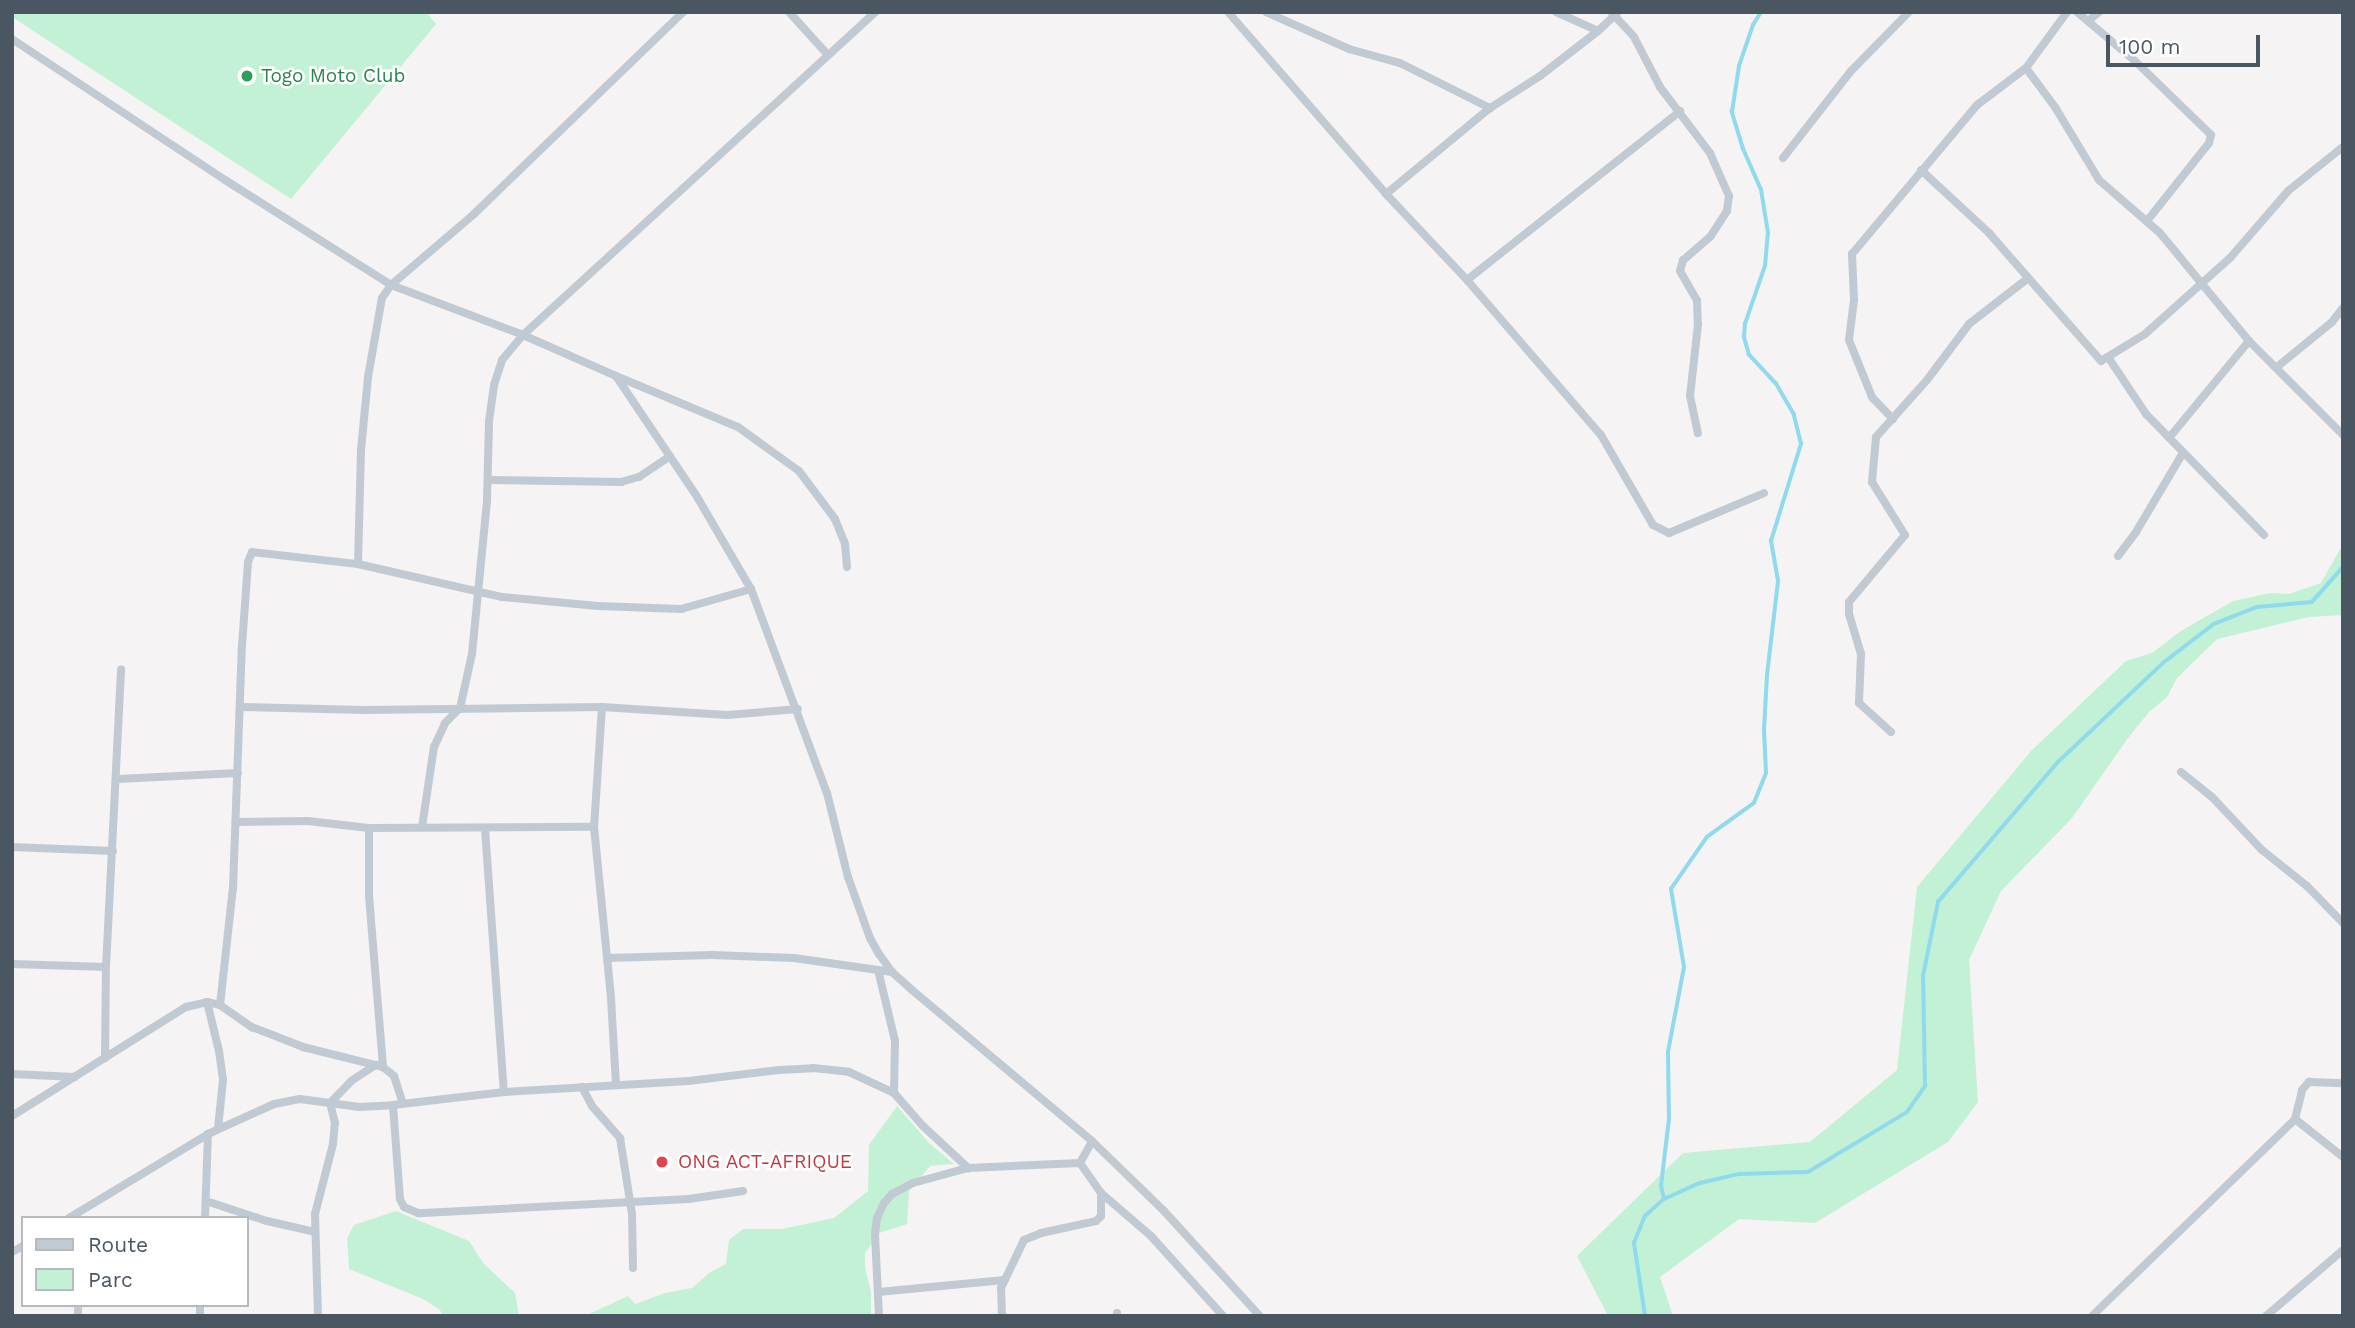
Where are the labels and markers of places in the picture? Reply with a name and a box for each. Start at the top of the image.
place label: Togo Moto Club [261,65,405,87]
marker: Togo Moto Club [239,68,255,84]
place label: ONG ACT-AFRIQUE [678,1151,853,1173]
marker: ONG ACT-AFRIQUE [652,1152,672,1172]

